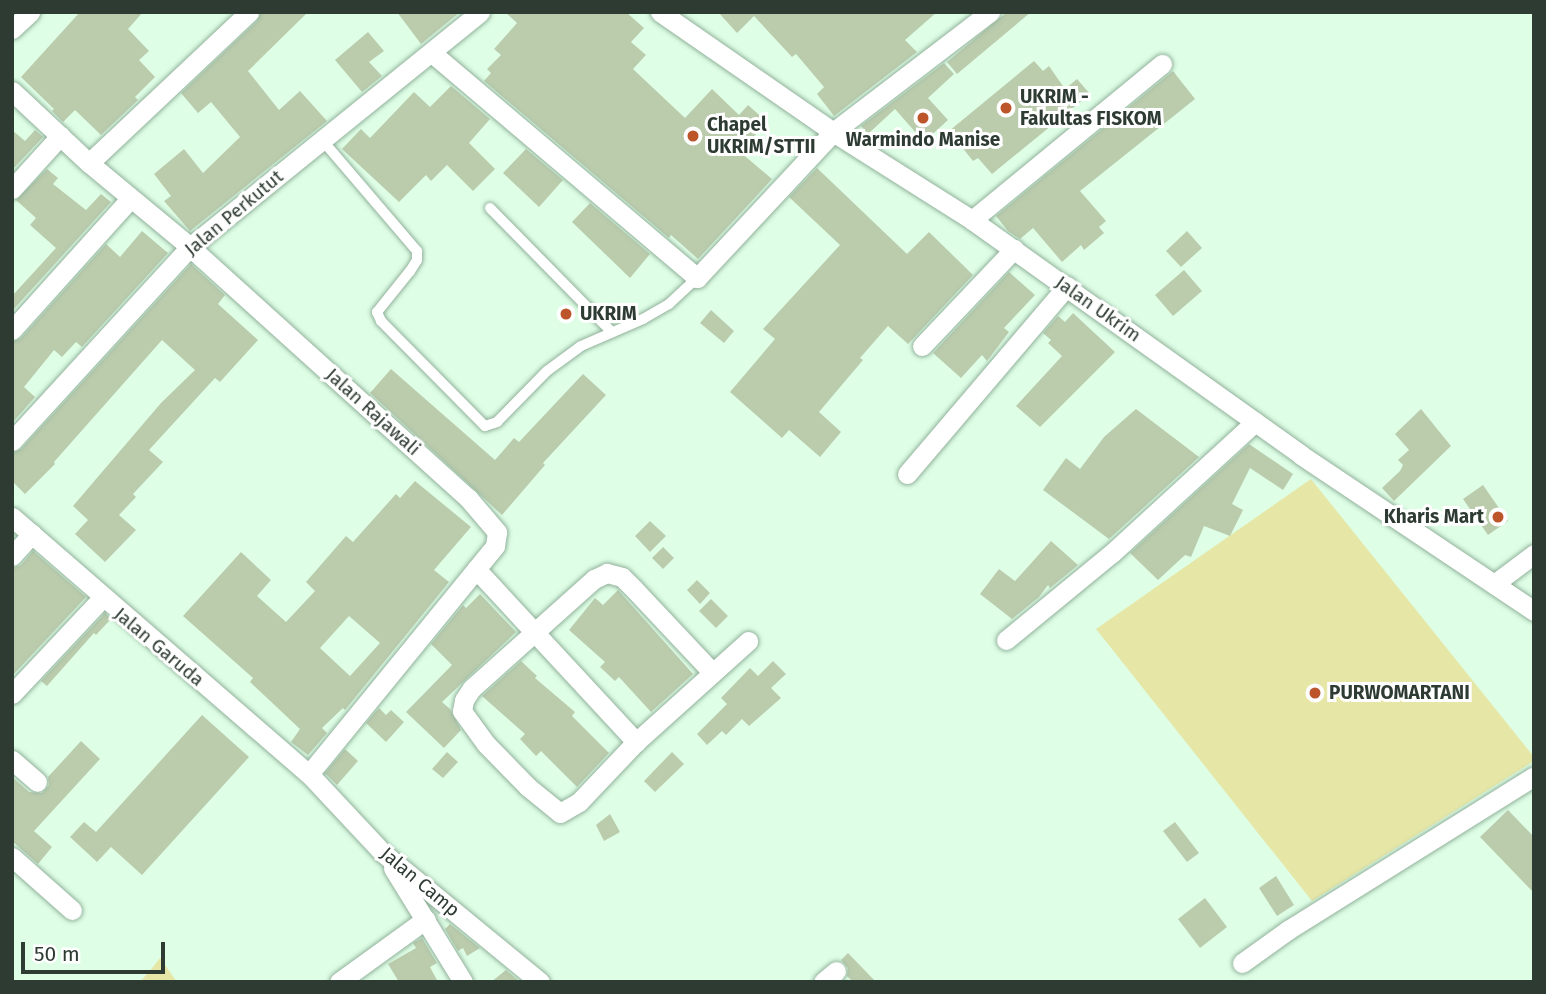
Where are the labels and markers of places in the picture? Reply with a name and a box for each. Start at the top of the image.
place label: UKRIM - Fakultas FISKOM [1020,86,1162,130]
marker: UKRIM - Fakultas FISKOM [998,100,1014,116]
marker: Warmindo Manise [915,110,931,126]
place label: Chapel UKRIM/STTII [707,114,816,158]
marker: Chapel UKRIM/STTII [685,128,701,144]
place label: Warmindo Manise [846,129,1000,151]
place label: UKRIM [580,303,637,325]
marker: UKRIM [558,306,574,322]
place label: Kharis Mart [1384,506,1484,528]
marker: Kharis Mart [1490,509,1506,525]
place label: PURWOMARTANI [1329,682,1470,704]
marker: PURWOMARTANI [1307,685,1323,701]

